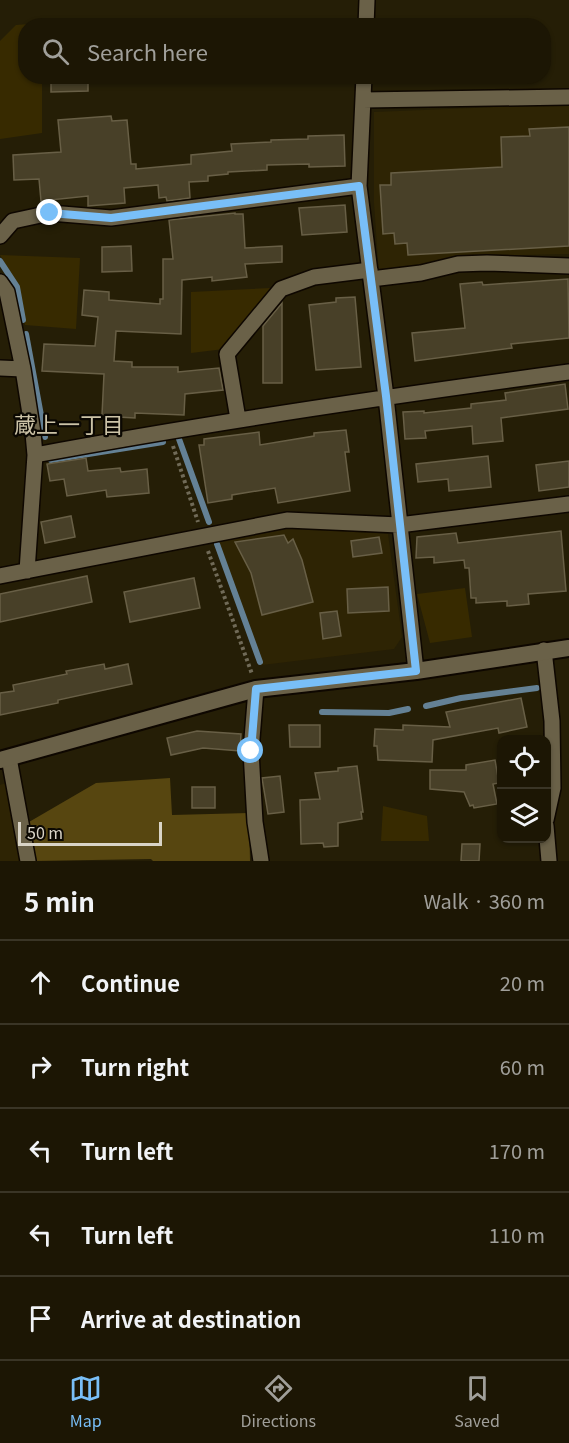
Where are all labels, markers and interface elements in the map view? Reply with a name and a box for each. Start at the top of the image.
search box [18,18,551,84]
icon: search [39,35,72,68]
text: Search here [87,35,208,67]
route end [36,199,62,225]
district label: 蔵上一丁目 [14,407,124,439]
map controls [497,735,551,843]
button: locate [497,735,551,789]
route start [237,737,263,763]
button: layers [497,789,551,843]
scale bar [18,819,162,846]
text: 50 m [27,820,63,844]
text: 5 min [24,882,95,919]
text: Walk · 360 m [423,886,545,915]
icon: ahead [24,966,57,999]
text: Continue [81,966,180,998]
text: 20 m [500,968,545,997]
icon: right [24,1050,57,1083]
text: Turn right [81,1050,189,1082]
text: 60 m [500,1052,545,1081]
icon: left [24,1134,57,1167]
text: Turn left [81,1134,173,1166]
text: 170 m [489,1136,545,1165]
icon: left [24,1218,57,1251]
text: Turn left [81,1218,173,1250]
text: 110 m [489,1220,545,1249]
icon: arrive [24,1302,57,1335]
text: Arrive at destination [81,1302,301,1334]
tab: Map [69,1372,102,1432]
tab: Directions [240,1372,316,1432]
tab: Saved [454,1372,500,1432]

